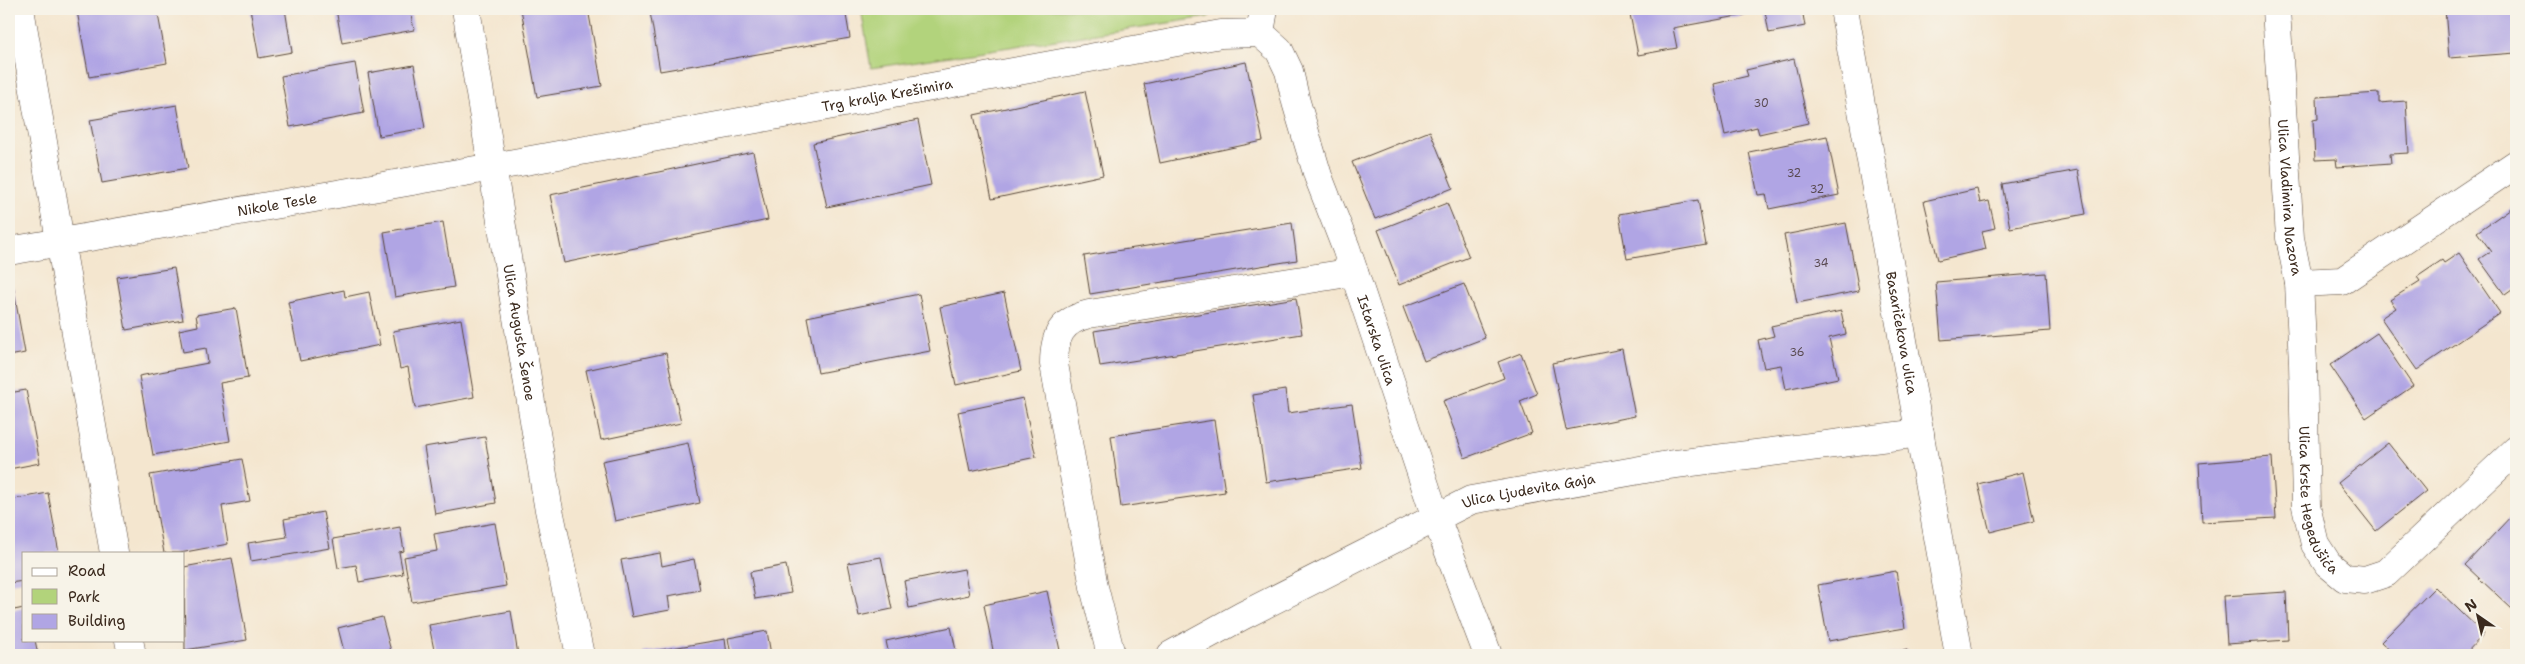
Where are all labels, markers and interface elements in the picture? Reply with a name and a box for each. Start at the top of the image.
street label: Trg kralja Krešimira [820,74,954,116]
house number: 30 [1753,96,1769,111]
street label: Ulica Vladimira Nazora [2274,119,2306,277]
house number: 32 [1787,166,1801,181]
house number: 32 [1810,182,1824,197]
street label: Nikole Tesle [236,189,318,220]
house number: 34 [1814,256,1829,271]
street label: Ulica Augusta Šenoe [499,263,540,402]
street label: Basaričekova ulica [1882,270,1921,396]
street label: Istarska ulica [1353,293,1400,388]
house number: 36 [1789,345,1805,360]
street label: Ulica Krste Hegedušića [2295,426,2342,578]
street label: Ulica Ljudevita Gaja [1459,469,1597,512]
legend [22,552,185,642]
text: Road [68,561,106,581]
text: Park [68,587,100,607]
north arrow [2452,592,2502,642]
text: N [2461,595,2480,616]
text: Building [68,611,125,631]

